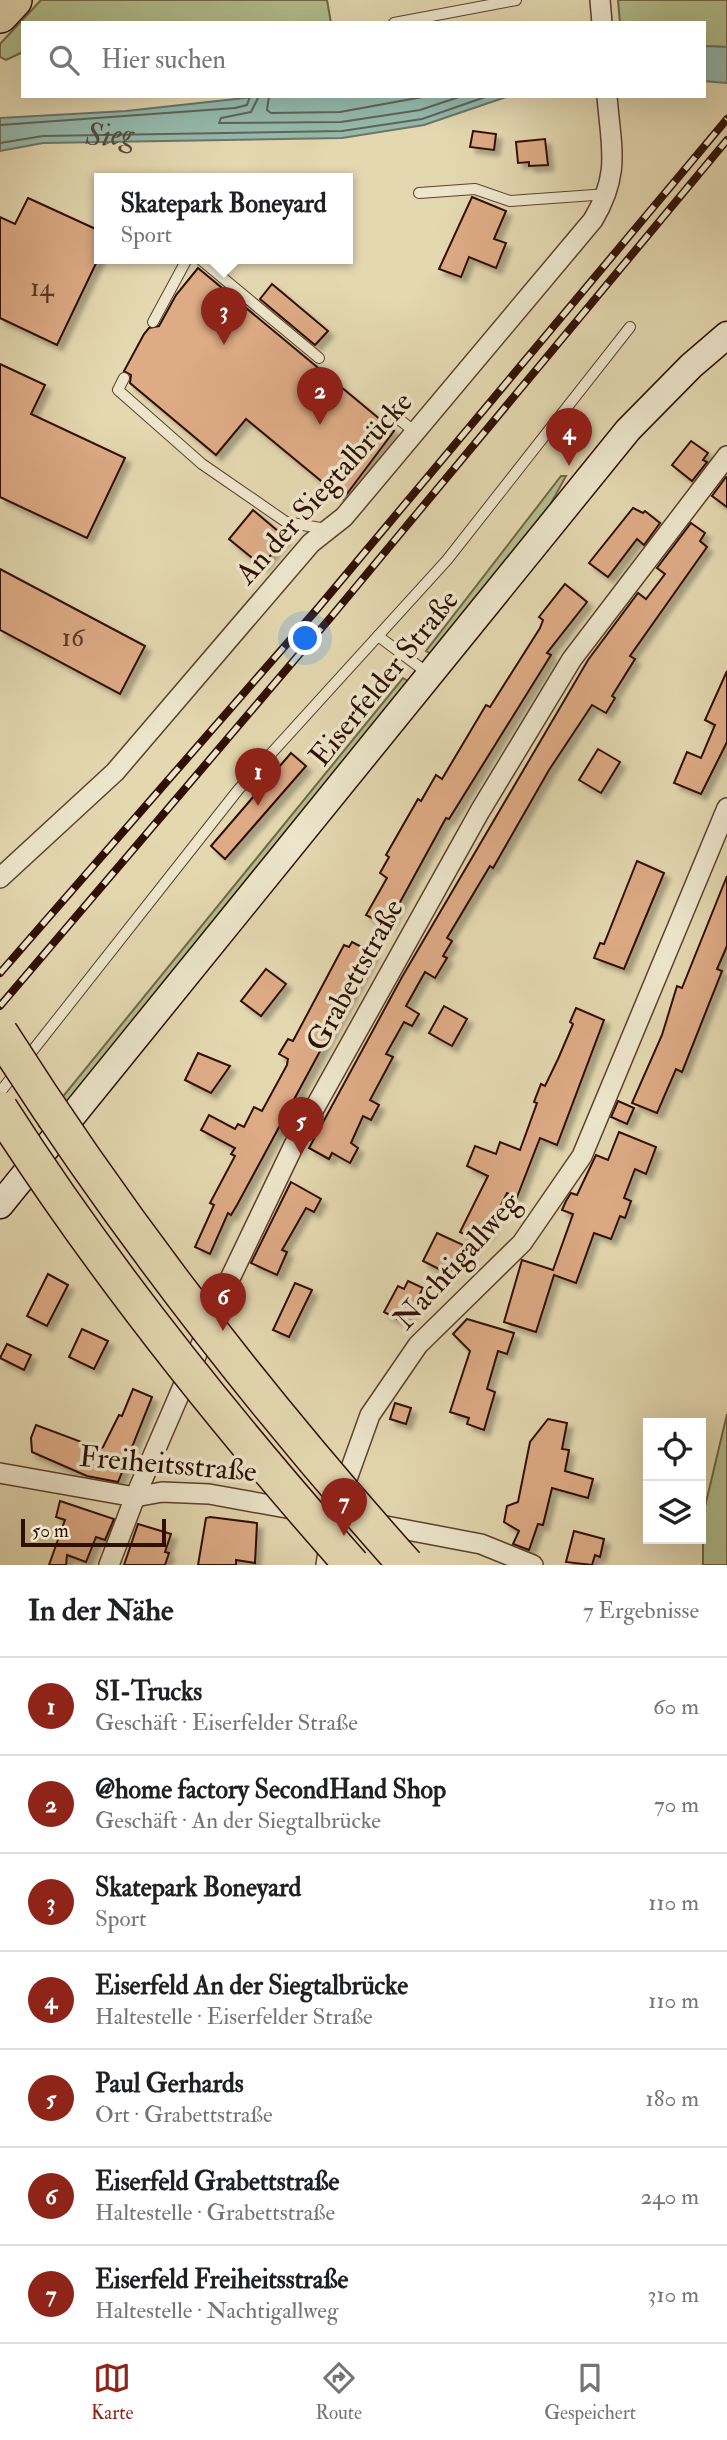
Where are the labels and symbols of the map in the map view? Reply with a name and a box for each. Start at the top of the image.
water label: Sieg [84,114,136,155]
house number: 14 [30,272,55,304]
pin: 3 [201,287,247,345]
pin: 2 [297,367,343,425]
street label: An der Siegtalbrücke [227,384,420,593]
pin: 4 [546,408,592,466]
street label: Eiserfelder Straße [301,582,467,774]
your location [288,621,322,655]
house number: 16 [62,622,86,654]
pin: 1 [235,748,281,806]
street label: Grabettstraße [298,893,412,1057]
pin: 5 [278,1097,324,1155]
street label: Nachtigallweg [386,1184,529,1337]
pin: 6 [200,1273,246,1331]
street label: Freiheitsstraße [78,1438,258,1490]
pin: 7 [321,1478,367,1536]
scale bar [21,1516,166,1548]

